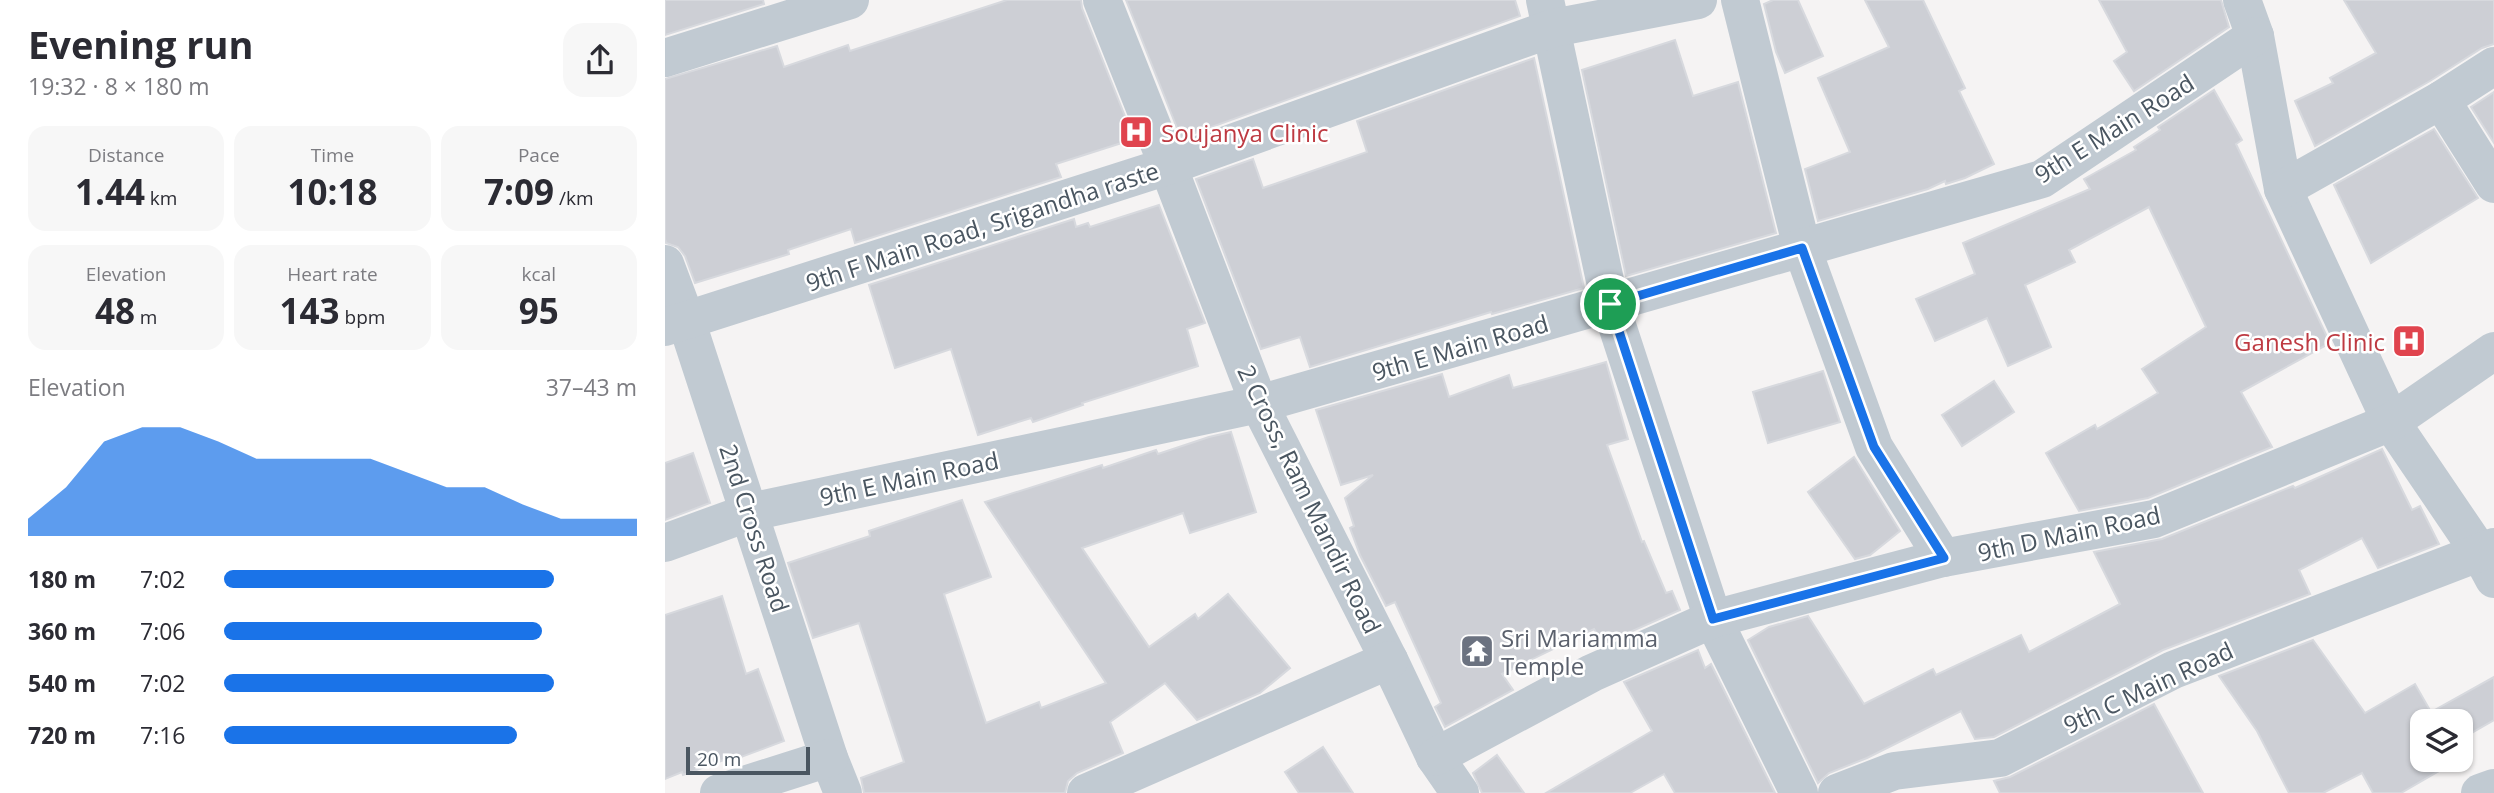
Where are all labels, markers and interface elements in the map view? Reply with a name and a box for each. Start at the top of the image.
text: Evening run [28,18,253,70]
button: share [563,23,637,97]
street label: 9th E Main Road [2028,66,2200,190]
text: 19:32 · 8 × 180 m [28,70,210,102]
hospital icon: Soujanya Clinic [1117,113,1155,151]
place label: Soujanya Clinic [1161,116,1329,149]
text: Distance [88,142,164,168]
text: Time [311,142,354,168]
text: Pace [518,142,560,168]
street label: 9th F Main Road, Srigandha raste [801,153,1163,299]
text: 1.44 [75,168,145,215]
text: 10:18 [287,168,378,215]
text: 7:09 [484,168,554,215]
text: km [145,185,177,211]
text: /km [554,185,594,211]
text: Elevation [86,261,167,287]
text: Heart rate [287,261,378,287]
text: kcal [522,261,556,287]
pin [1580,274,1640,334]
icon: arrive [1591,285,1629,323]
text: 48 [95,287,135,334]
text: 143 [280,287,340,334]
text: 95 [519,287,559,334]
text: m [135,304,157,330]
text: bpm [340,304,385,330]
street label: 9th E Main Road [1368,306,1552,388]
hospital icon: Ganesh Clinic [2390,322,2428,360]
place label: Ganesh Clinic [2234,325,2385,358]
street label: 2 Cross, Ram Mandir Road [1231,359,1389,639]
text: Elevation [28,371,126,403]
text: 37–43 m [546,371,637,403]
street label: 2nd Cross Road [712,440,798,616]
street label: 9th E Main Road [817,443,1001,513]
street label: 9th D Main Road [1975,498,2163,568]
text: 180 m [28,563,96,595]
text: 7:02 [140,563,186,595]
text: 360 m [28,615,96,647]
text: 7:06 [140,615,186,647]
place label: Sri Mariamma Temple [1501,621,1658,682]
temple icon: Sri Mariamma Temple [1458,632,1496,670]
street label: 9th C Main Road [2058,633,2238,741]
text: 540 m [28,667,96,699]
text: 7:02 [140,667,186,699]
map controls [2410,709,2473,772]
button: layers [2410,709,2473,772]
text: 720 m [28,719,96,751]
text: 7:16 [140,719,186,751]
scale bar [686,744,810,776]
text: 20 m [697,746,741,772]

